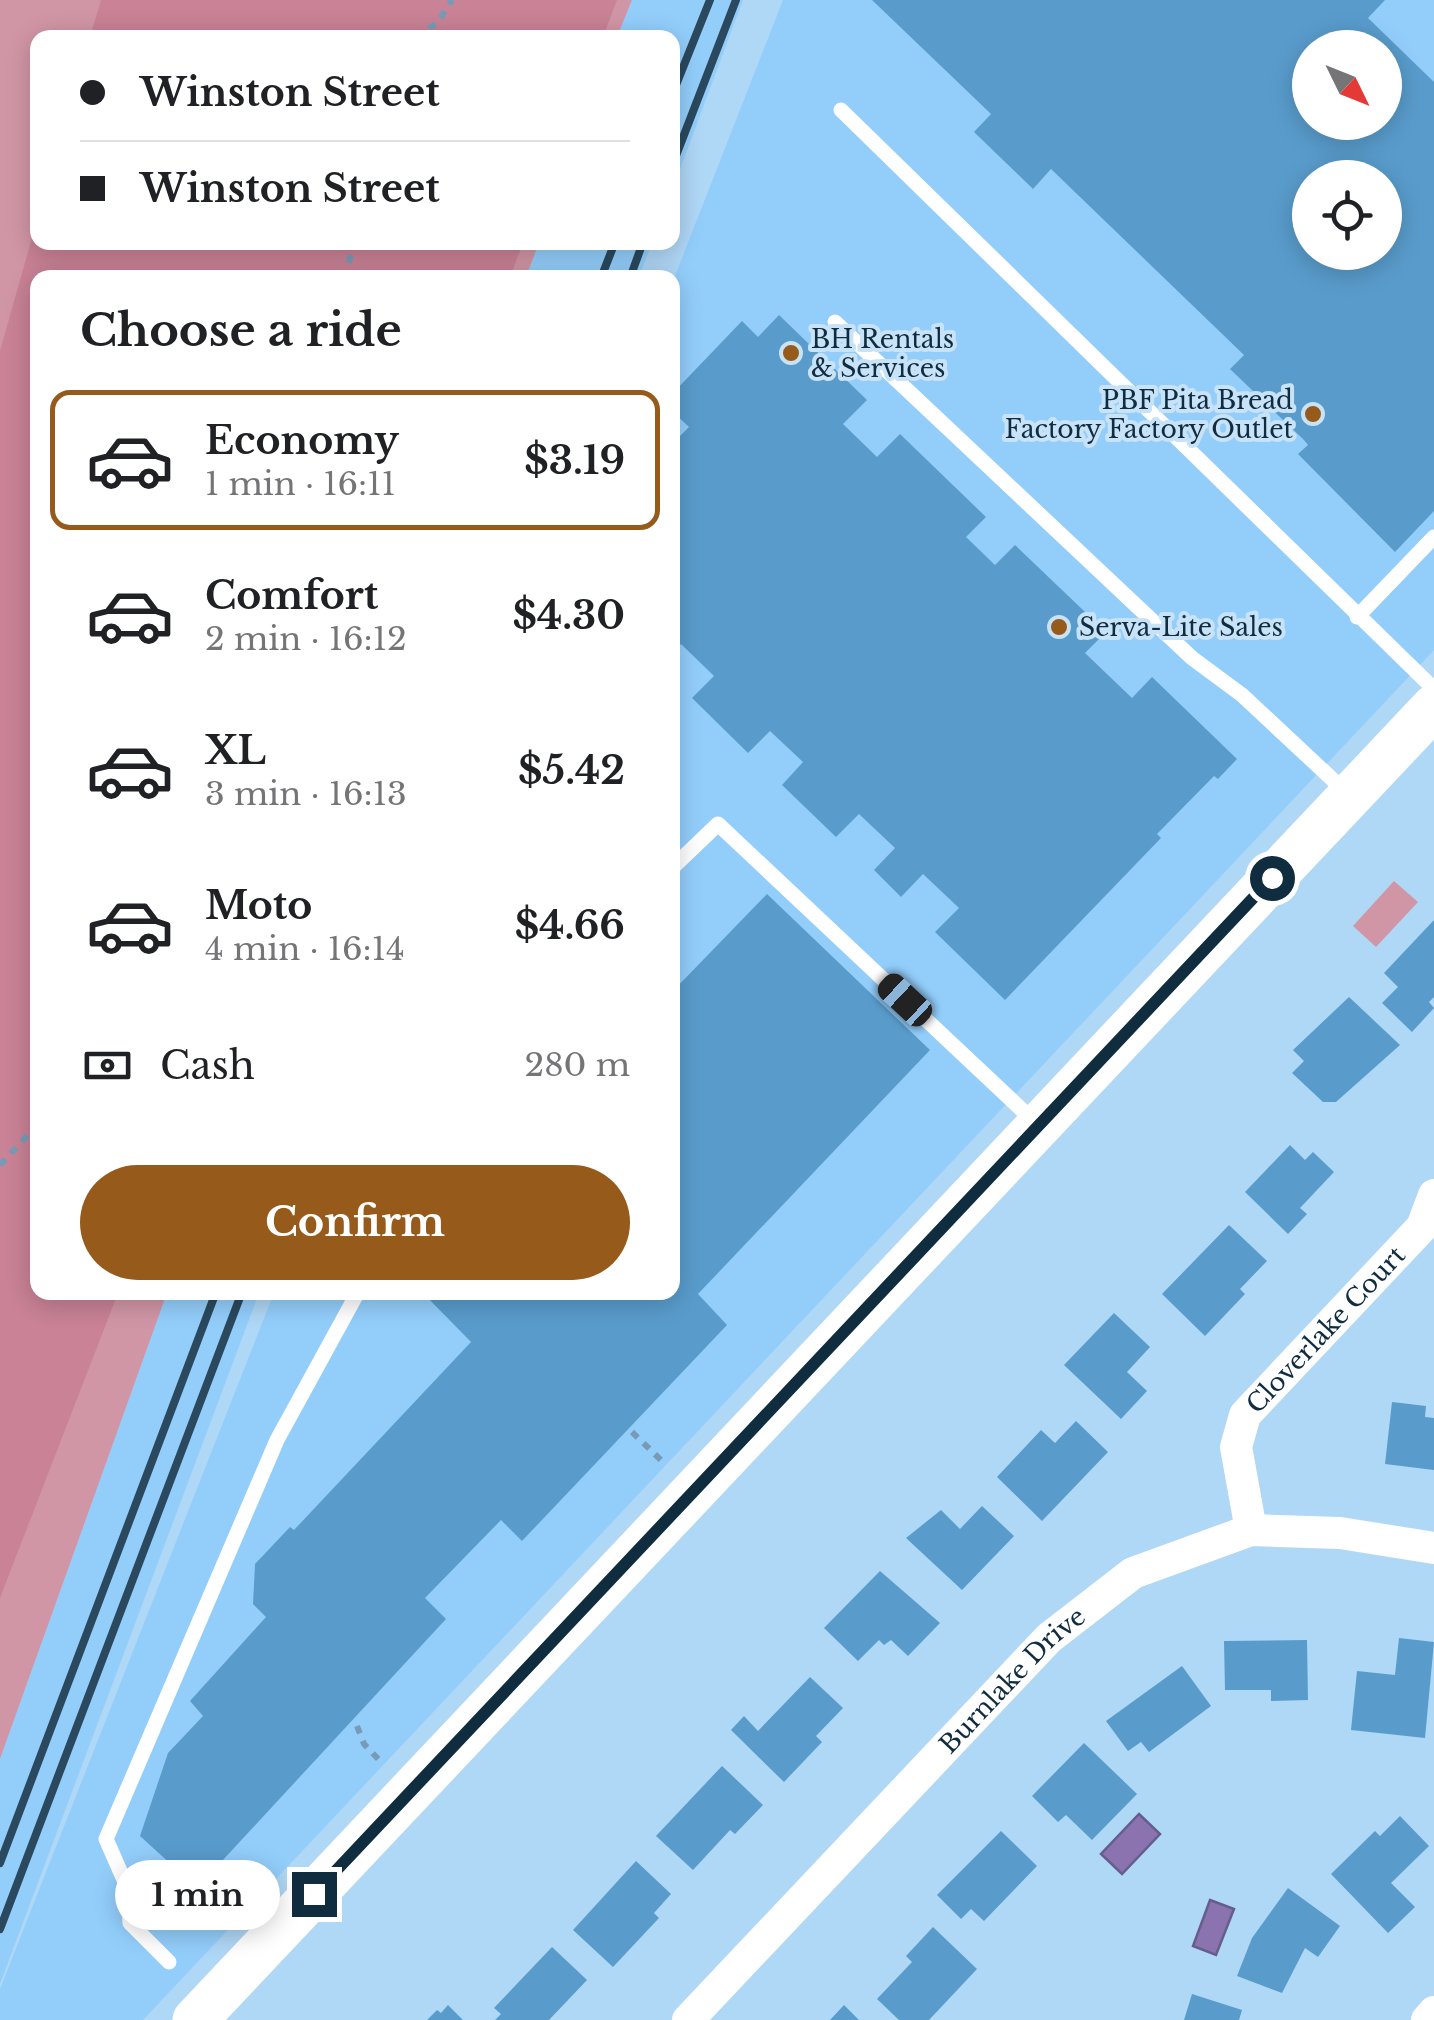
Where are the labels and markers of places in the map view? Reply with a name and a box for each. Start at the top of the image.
place label: BH Rentals & Services [811,324,954,384]
marker: BH Rentals & Services [780,342,802,364]
place label: PBF Pita Bread Factory Factory Outlet [1005,385,1294,445]
marker: PBF Pita Bread Factory Factory Outlet [1302,403,1324,425]
place label: Serva-Lite Sales [1079,612,1283,643]
marker: Serva-Lite Sales [1048,616,1070,638]

